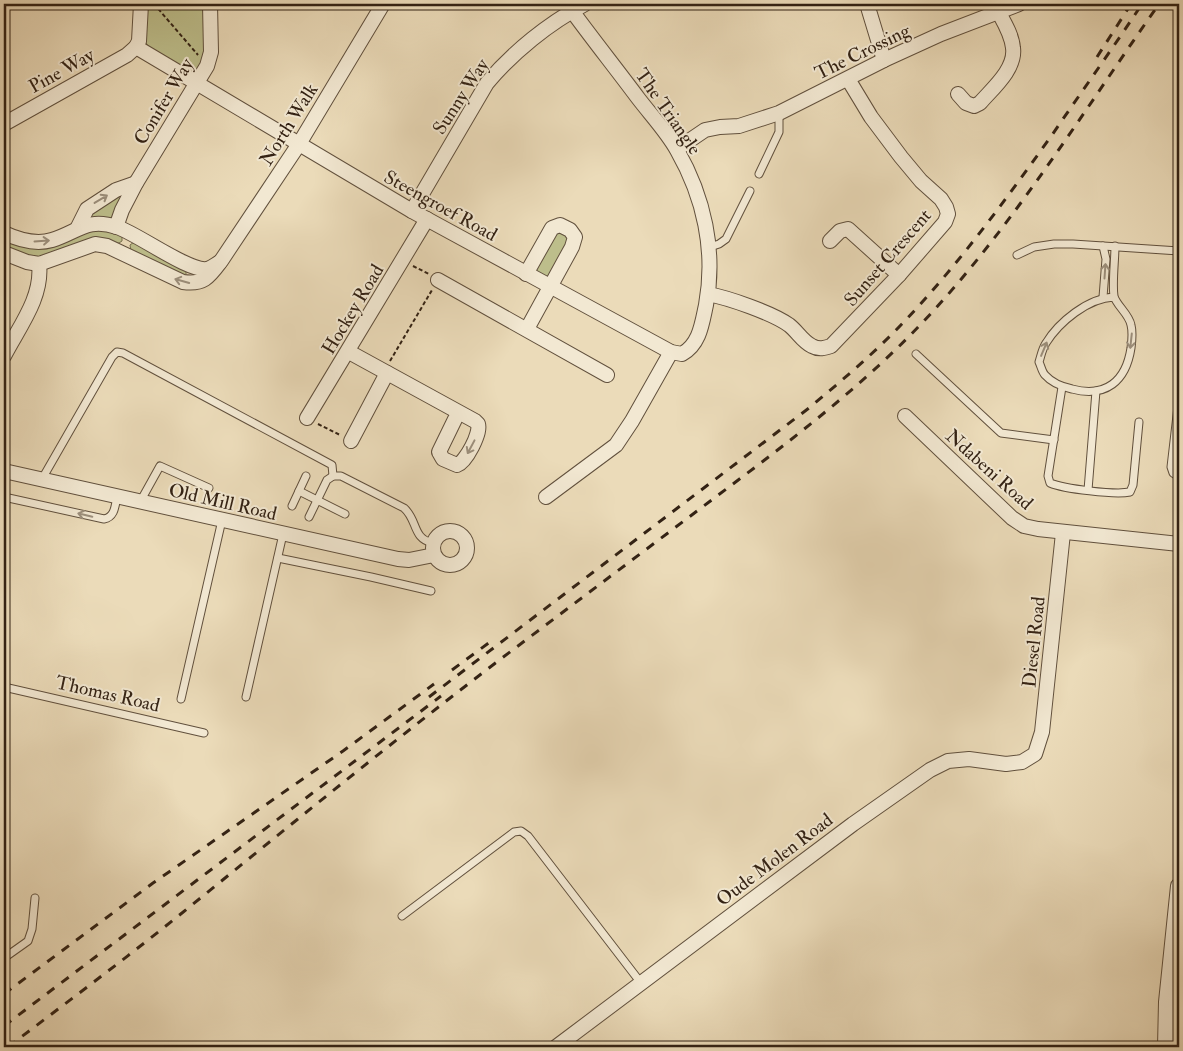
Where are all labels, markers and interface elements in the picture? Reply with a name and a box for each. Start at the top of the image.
street label: The Crossing [811,18,915,85]
street label: Pine Way [24,43,99,99]
street label: Conifer Way [129,53,199,149]
street label: Sunny Way [427,54,495,139]
street label: The Triangle [630,64,707,159]
street label: North Walk [254,79,324,170]
street label: Steengroef Road [380,165,502,247]
one-way arrow [94,193,108,203]
street label: Sunset Crescent [839,204,937,311]
one-way arrow [34,236,50,246]
street label: Hockey Road [317,260,389,359]
one-way arrow [1101,264,1110,280]
one-way arrow [174,275,190,285]
one-way arrow [1126,333,1136,349]
one-way arrow [1039,342,1049,357]
street label: Ndabeni Road [941,424,1039,516]
one-way arrow [466,440,476,455]
street label: Old Mill Road [166,478,280,526]
one-way arrow [77,510,93,519]
street label: Diesel Road [1017,595,1051,689]
street label: Thomas Road [53,670,163,718]
street label: Oude Molen Road [712,808,838,911]

